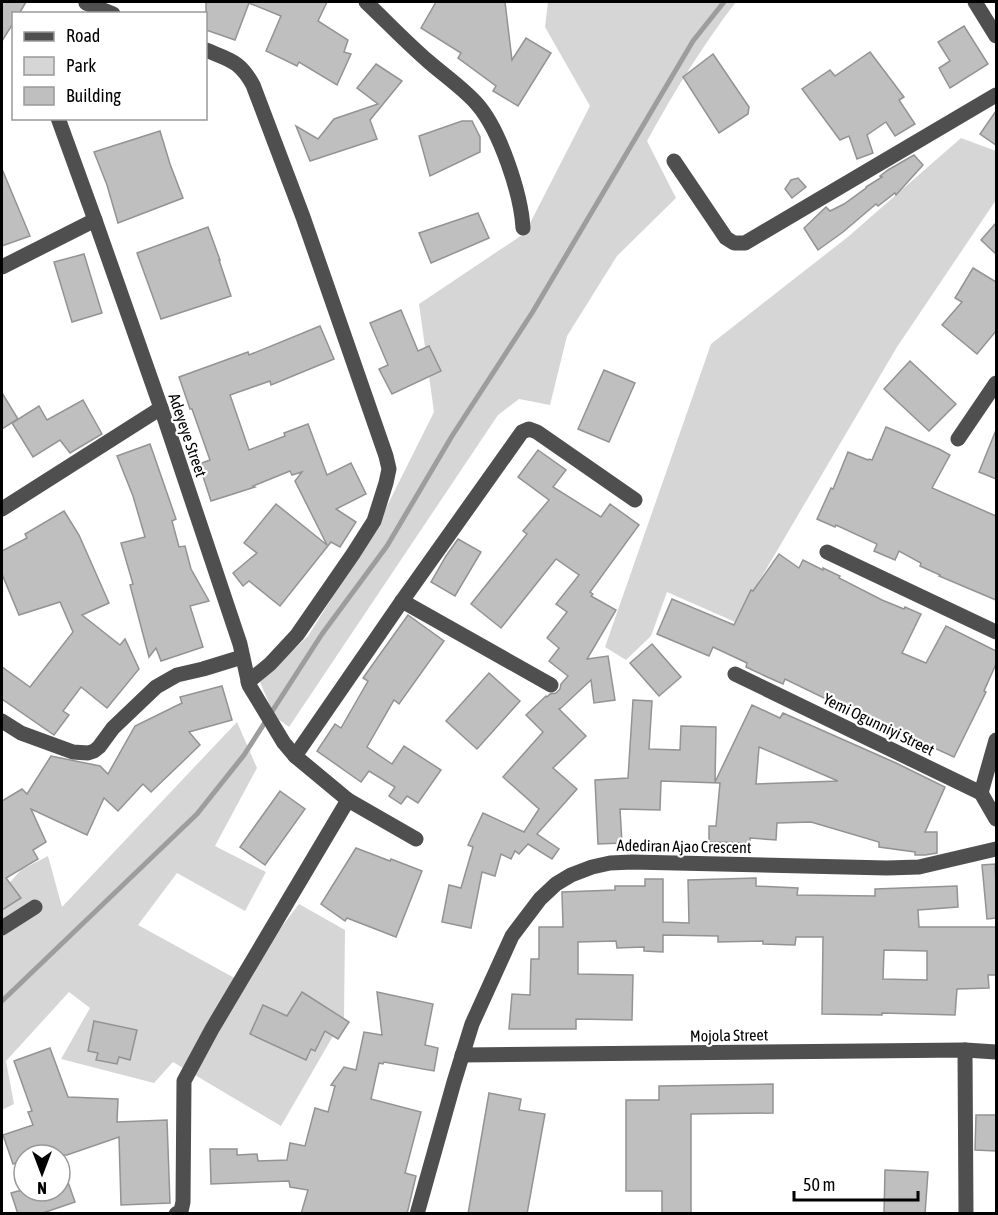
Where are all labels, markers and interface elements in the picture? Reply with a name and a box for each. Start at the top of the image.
legend [12,12,207,120]
text: Road [66,25,100,46]
text: Park [66,55,96,76]
text: Building [66,85,121,106]
street label: Adeyeye Street [164,391,211,480]
street label: Yemi Ogunniyi Street [820,689,938,760]
street label: Adediran Ajao Crescent [616,836,752,857]
street label: Mojola Street [690,1025,769,1046]
north arrow [12,1143,72,1203]
scale bar [794,1164,918,1202]
text: 50 m [803,1174,835,1195]
text: N [37,1179,47,1197]

